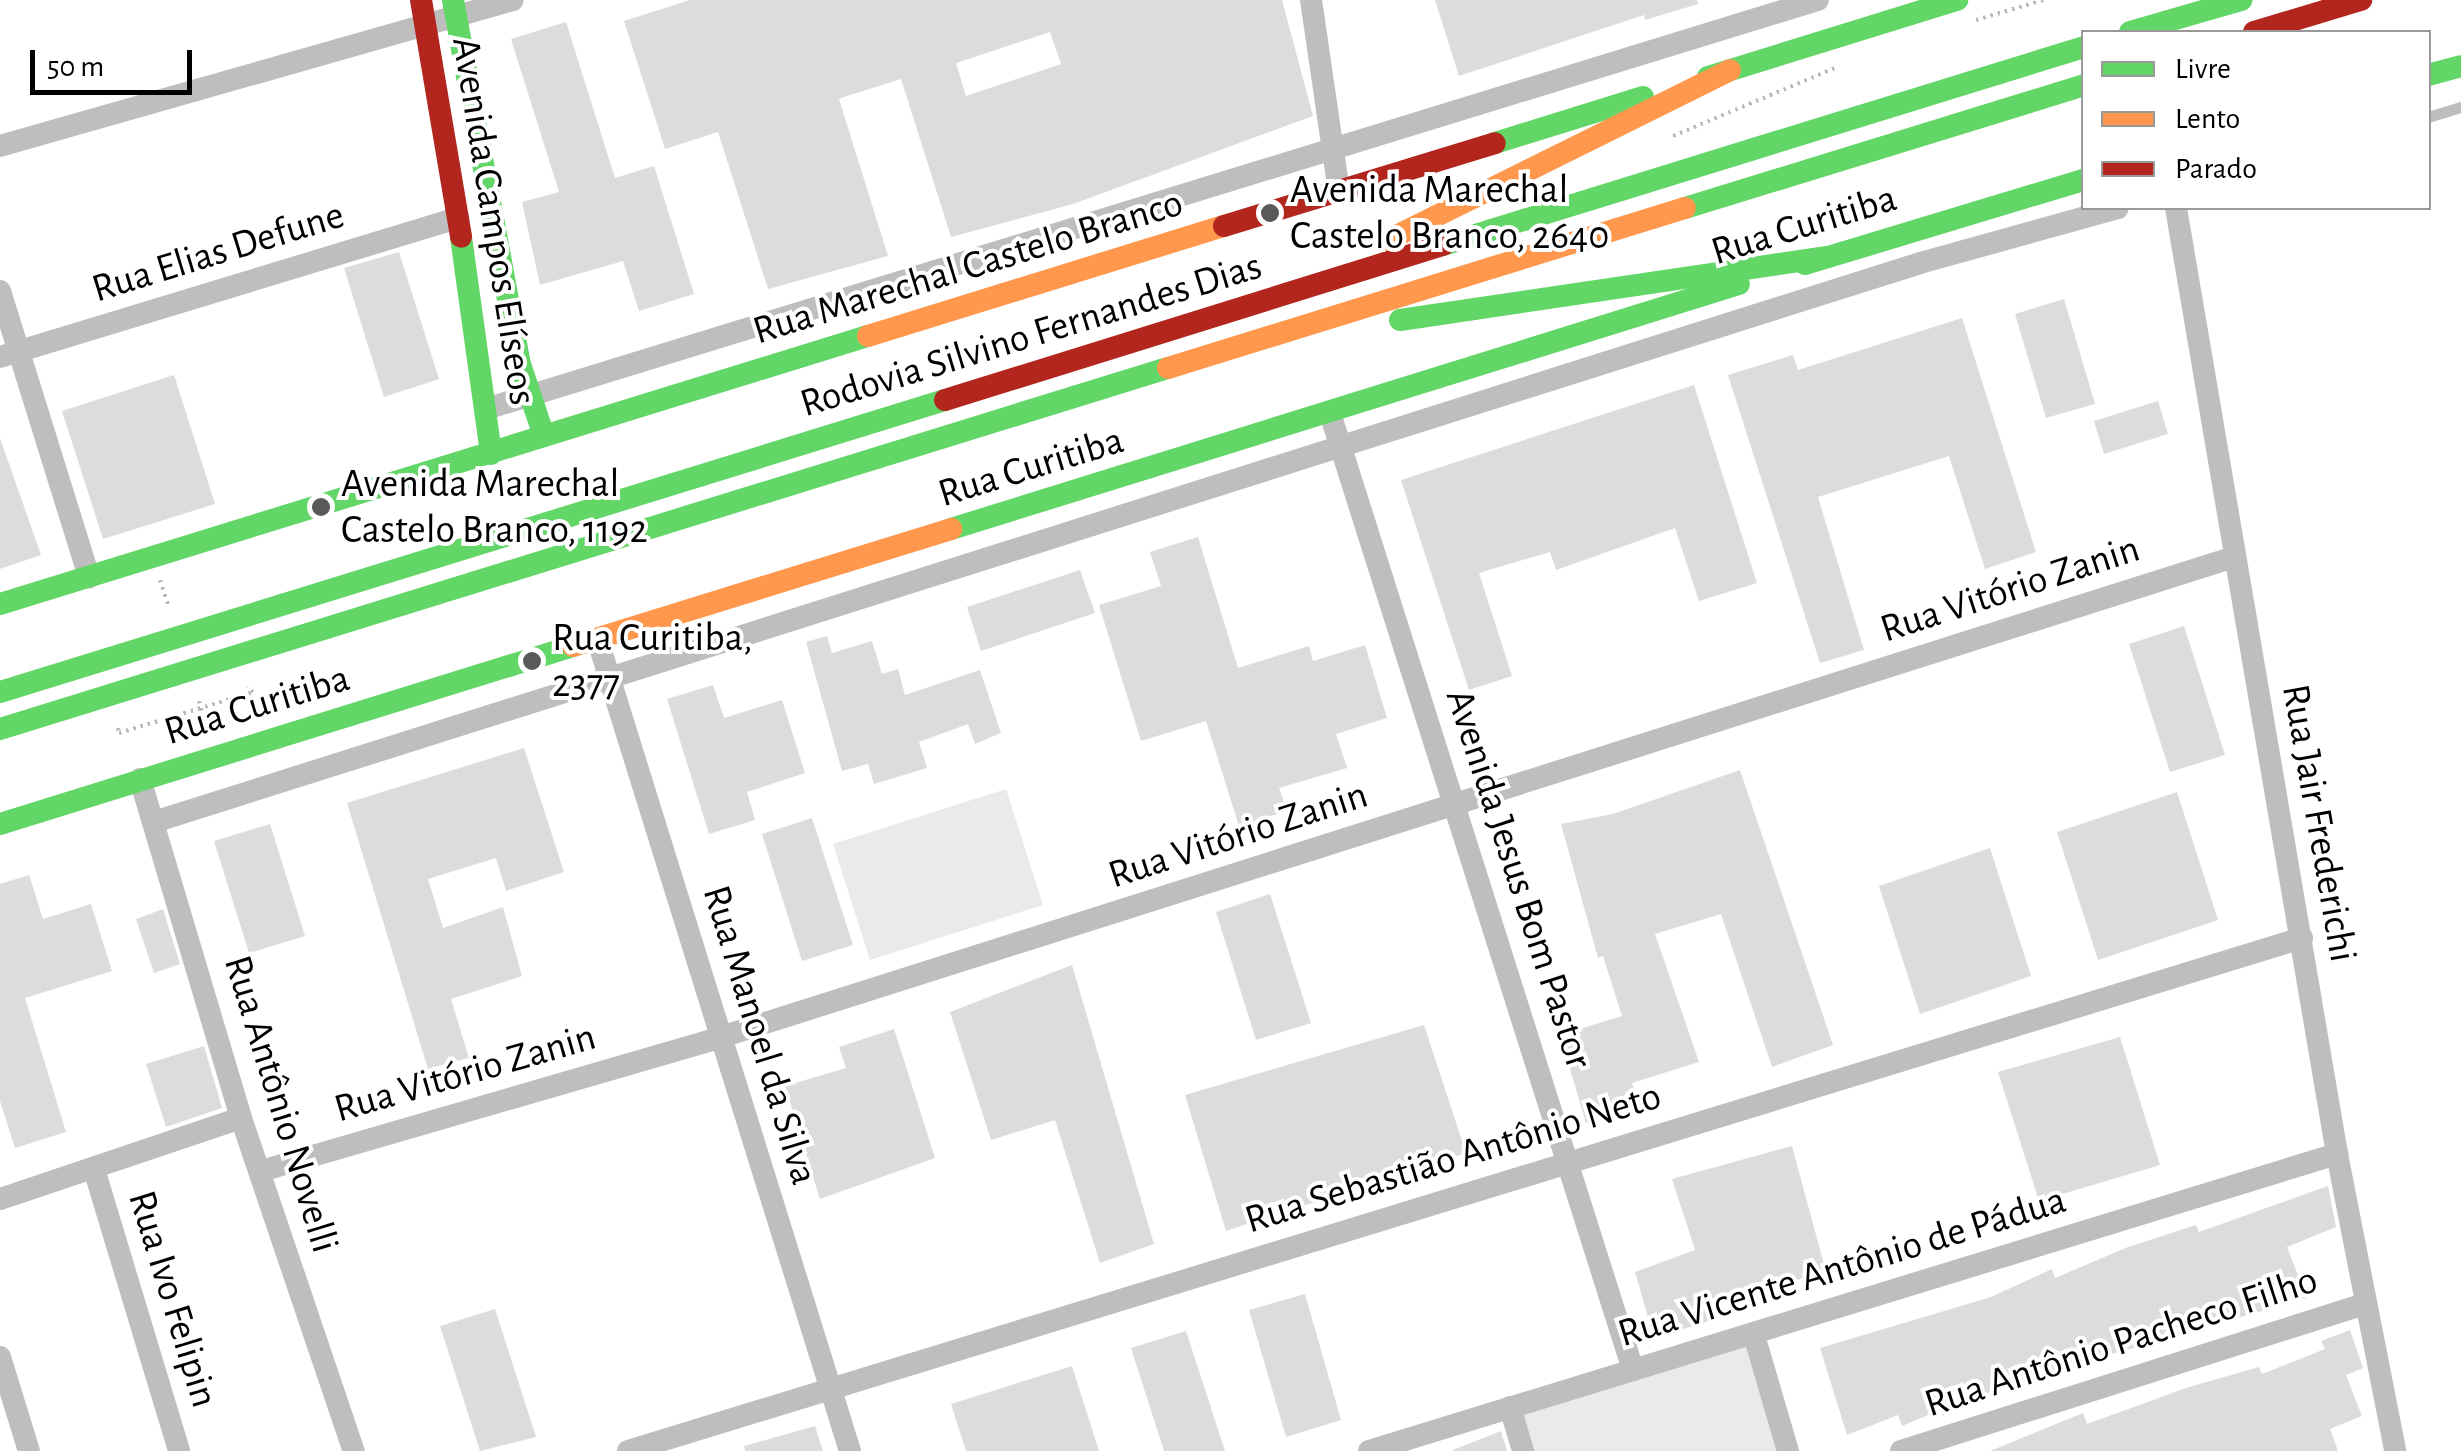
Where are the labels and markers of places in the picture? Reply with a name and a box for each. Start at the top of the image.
place label: Avenida Marechal Castelo Branco, 2640 [1290,166,1609,260]
marker: Avenida Marechal Castelo Branco, 2640 [1259,202,1281,224]
place label: Avenida Marechal Castelo Branco, 1192 [341,460,648,554]
marker: Avenida Marechal Castelo Branco, 1192 [310,496,332,518]
place label: Rua Curitiba, 2377 [552,614,752,708]
marker: Rua Curitiba, 2377 [521,650,543,672]

